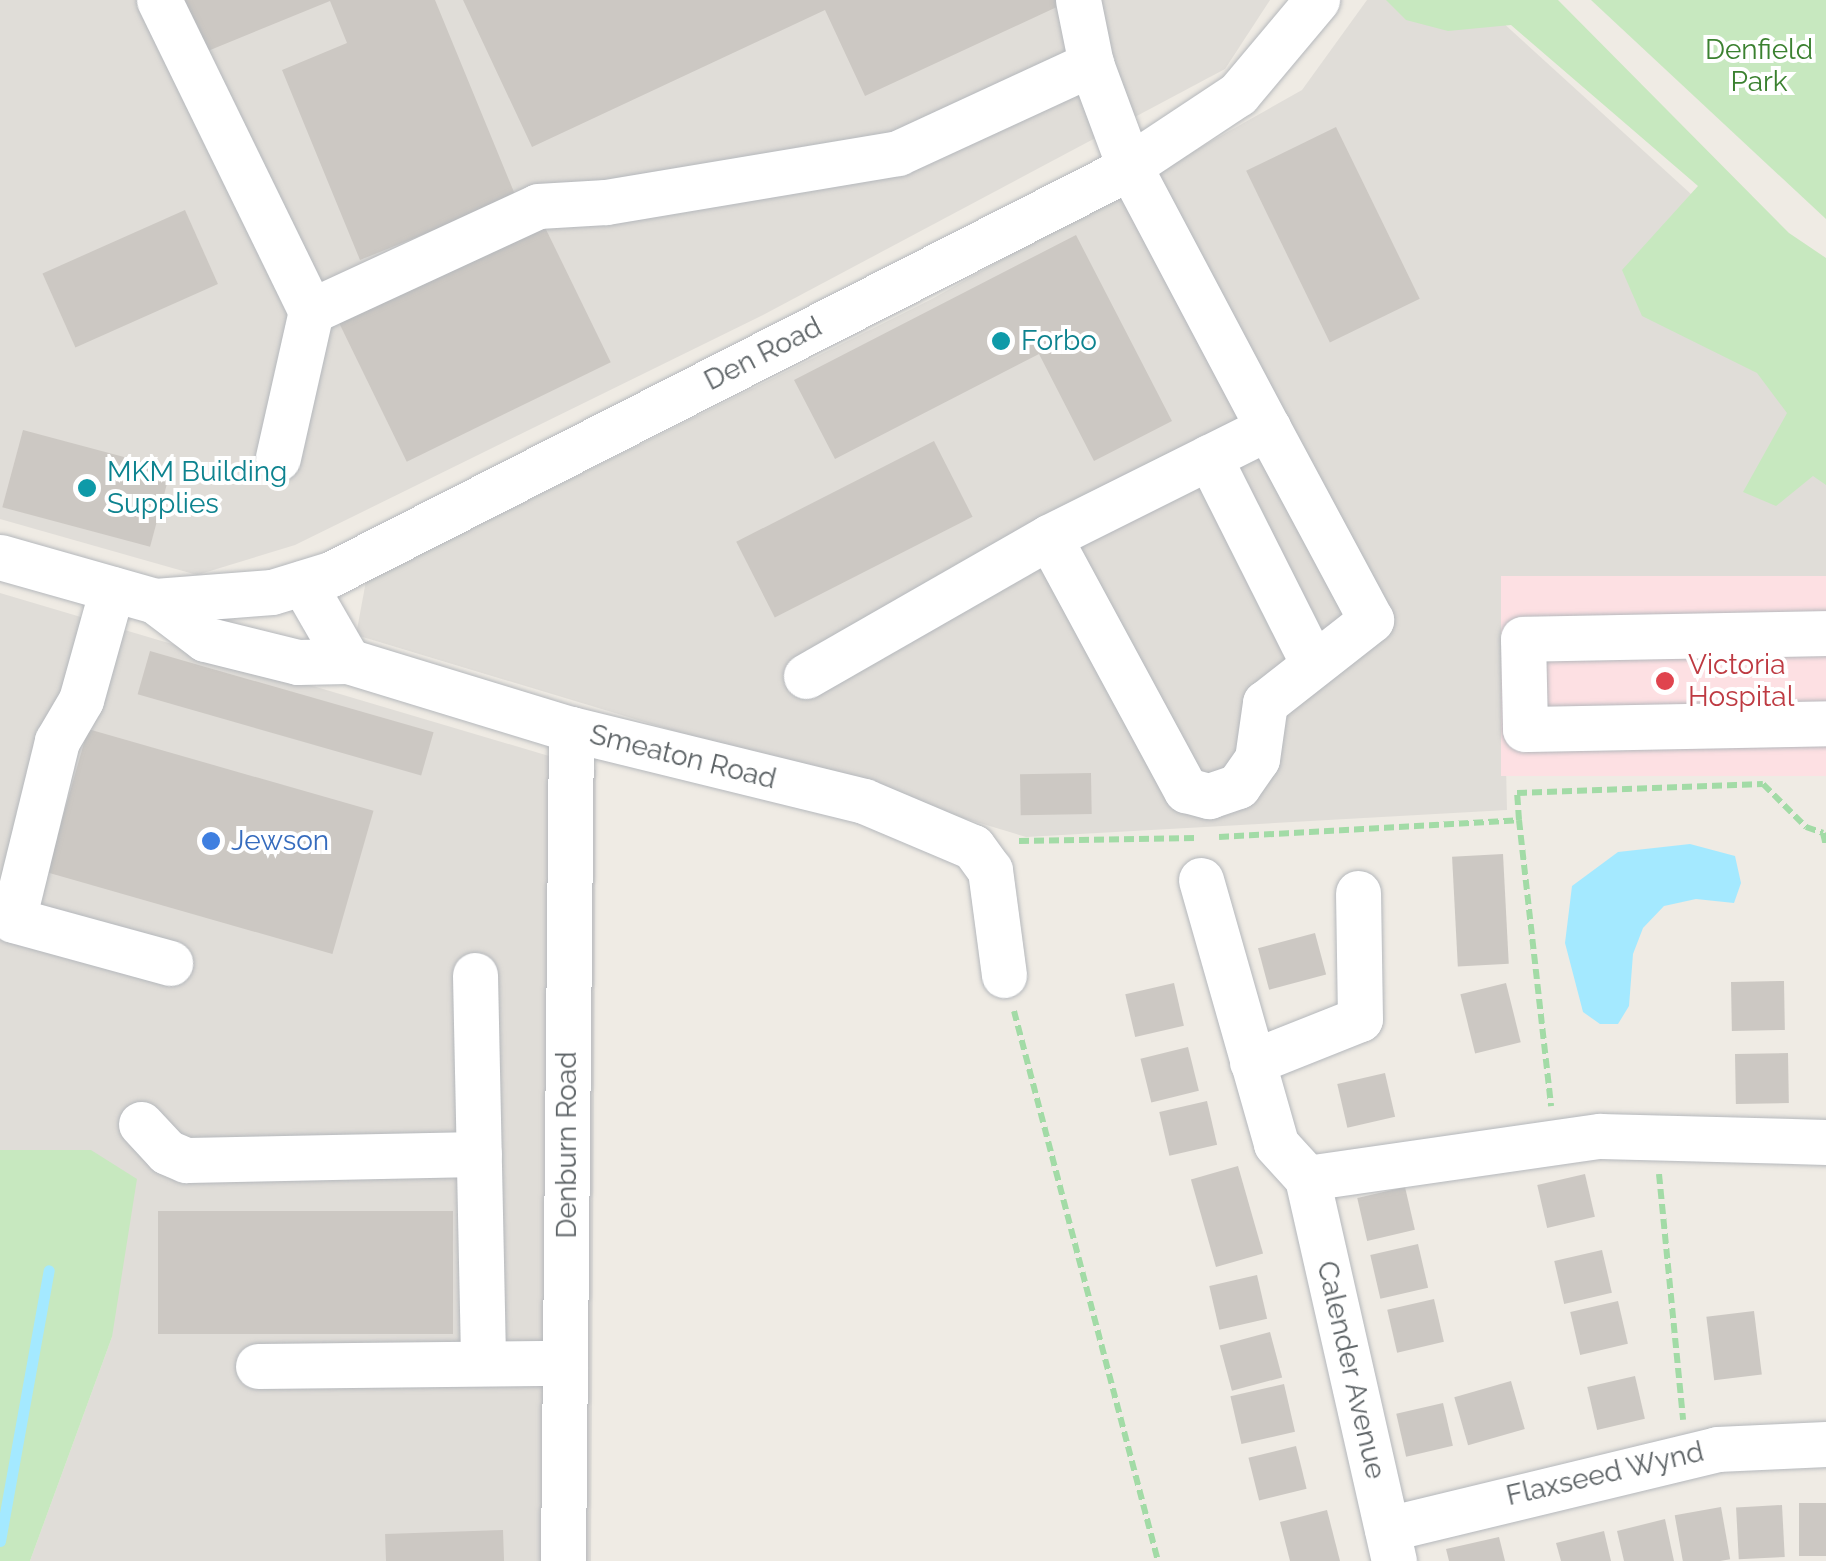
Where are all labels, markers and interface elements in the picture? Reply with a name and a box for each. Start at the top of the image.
park label: Denfield Park [1705,33,1813,99]
street label: Den Road [699,310,827,398]
place label: Forbo [1021,324,1097,358]
marker: Forbo [990,330,1012,352]
place label: MKM Building Supplies [107,455,287,521]
marker: MKM Building Supplies [76,477,98,499]
place label: Victoria Hospital [1688,648,1794,714]
marker: Victoria Hospital [1652,668,1678,694]
street label: Smeaton Road [586,718,780,796]
place label: Jewson [231,824,329,858]
marker: Jewson [200,830,222,852]
street label: Denburn Road [550,1051,584,1239]
street label: Calender Avenue [1309,1257,1393,1483]
street label: Flaxseed Wynd [1503,1435,1707,1513]

